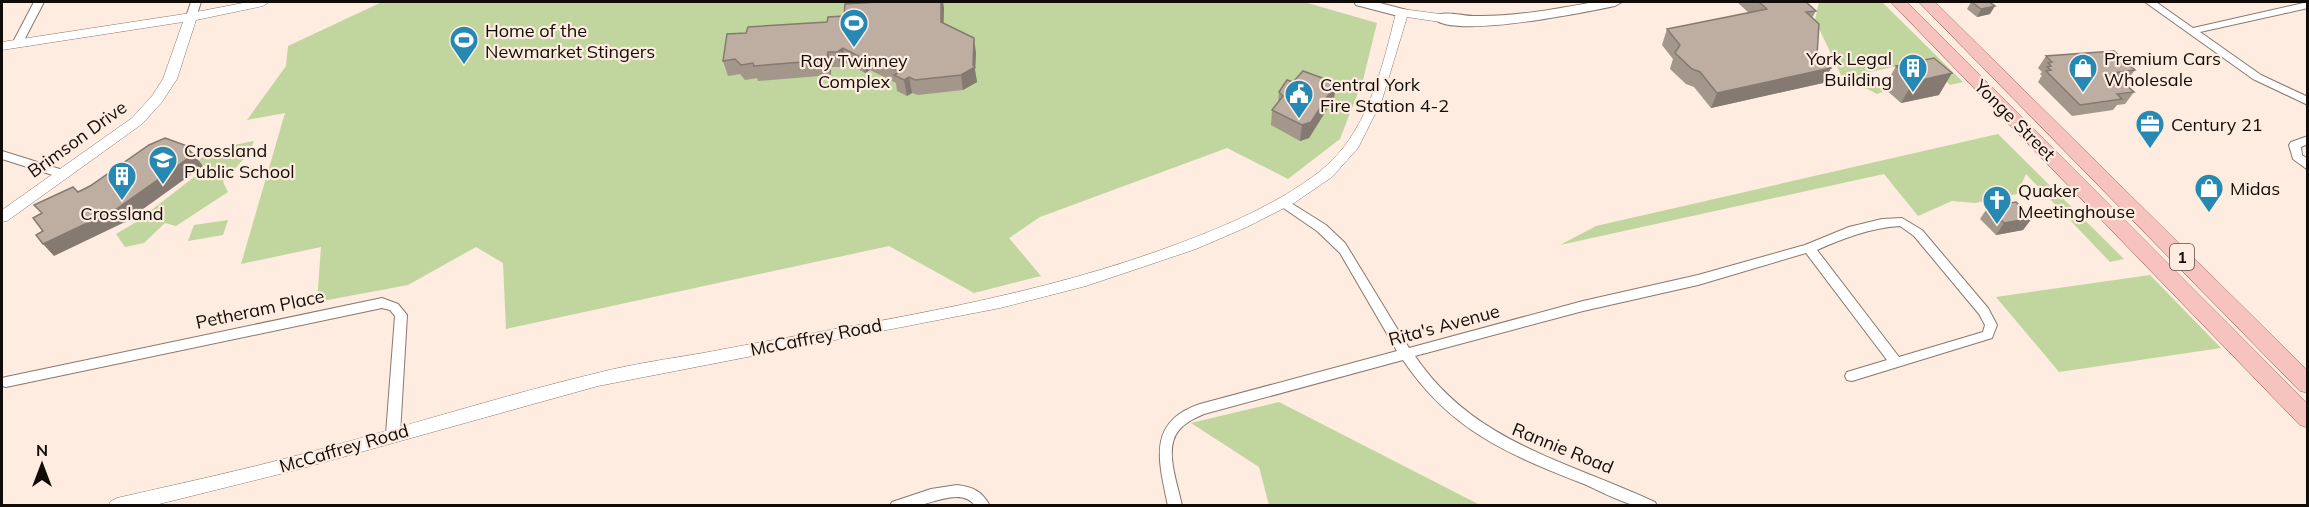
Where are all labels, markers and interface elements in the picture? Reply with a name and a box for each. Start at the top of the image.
sports icon: Ray Twinney Complex [838,7,870,49]
place label: Home of the Newmarket Stingers [485,19,655,63]
sports icon: Home of the Newmarket Stingers [448,24,480,66]
place label: York Legal Building [1805,47,1892,91]
place label: Premium Cars Wholesale [2104,47,2221,91]
place label: Ray Twinney Complex [800,49,908,93]
building icon: York Legal Building [1897,52,1929,94]
shop icon: Premium Cars Wholesale [2067,52,2099,94]
place label: Central York Fire Station 4-2 [1320,73,1449,117]
street label: Yonge Street [1969,74,2060,165]
public building icon: Central York Fire Station 4-2 [1283,78,1315,120]
street label: Brimson Drive [23,95,131,183]
office icon: Century 21 [2134,108,2166,150]
place label: Century 21 [2171,113,2263,136]
place label: Crossland Public School [184,139,294,183]
school or university icon: Crossland Public School [147,144,179,186]
building icon: Crossland [106,160,138,202]
shop icon: Midas [2193,172,2225,214]
place label: Midas [2230,177,2280,200]
place label: Quaker Meetinghouse [2018,179,2135,223]
church icon: Quaker Meetinghouse [1981,184,2013,226]
place label: Crossland [80,202,164,225]
road number: 1 [2170,244,2194,270]
street label: Petheram Place [194,284,326,334]
street label: Rita's Avenue [1386,299,1502,351]
street label: McCaffrey Road [748,313,884,361]
street label: Rannie Road [1509,417,1617,479]
street label: McCaffrey Road [277,419,411,477]
north arrow [12,435,72,495]
text: N [36,440,48,460]

